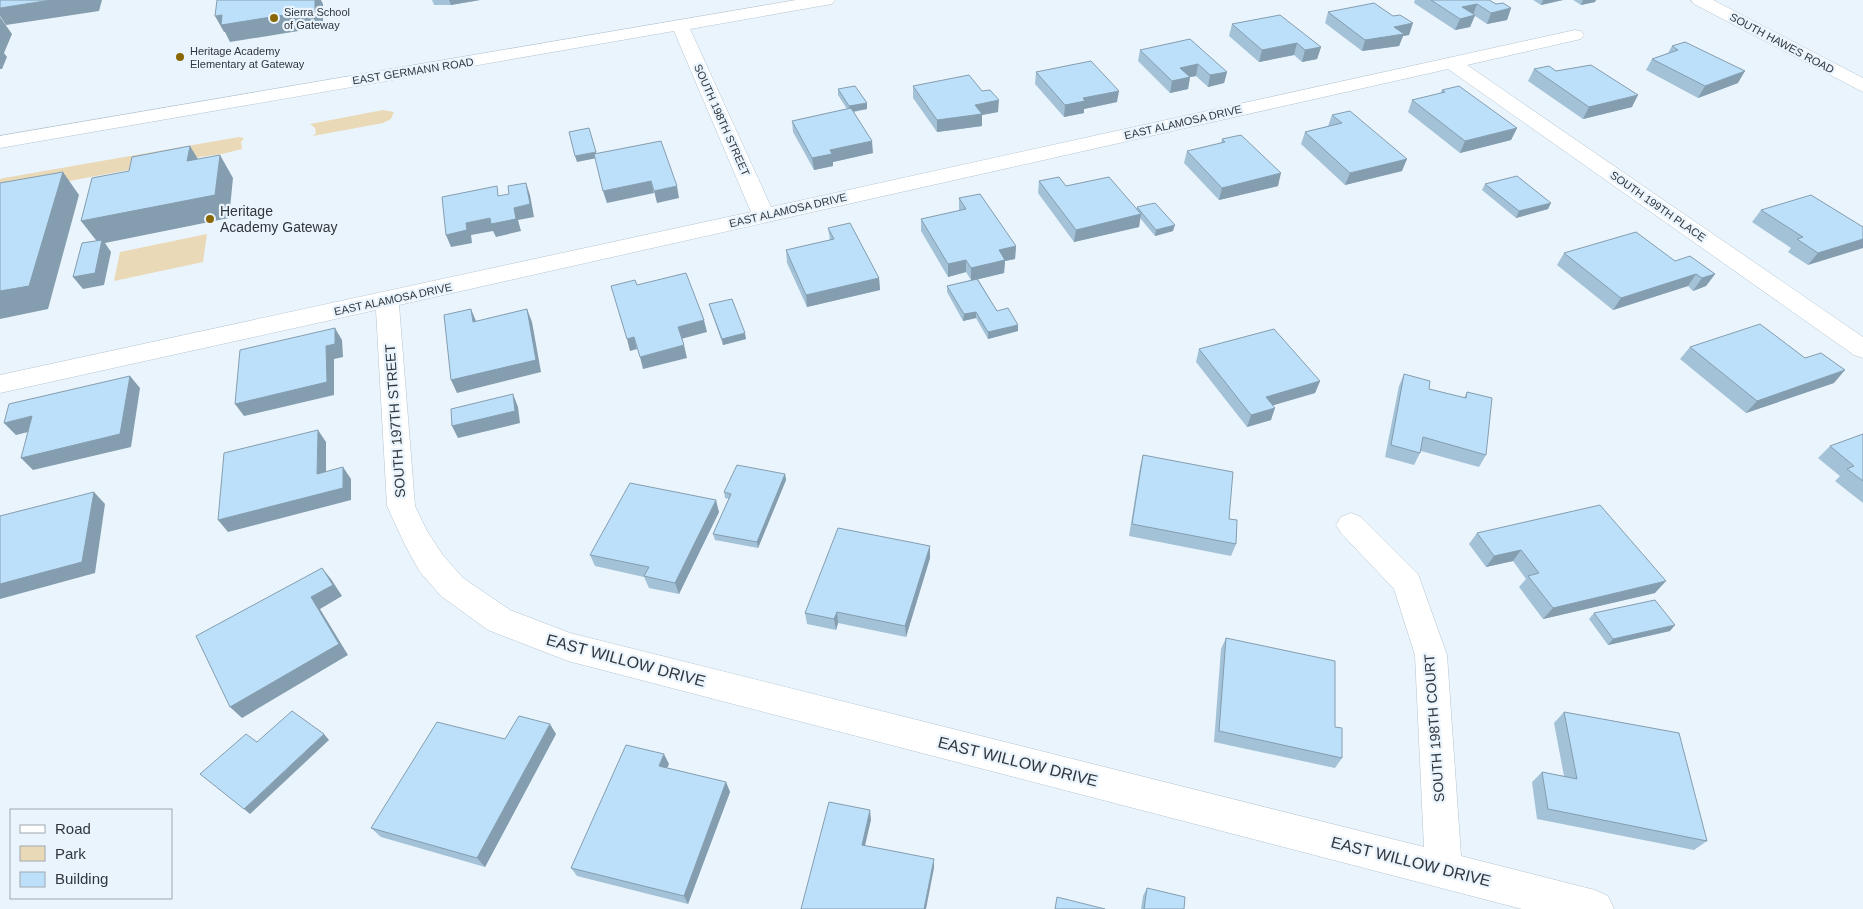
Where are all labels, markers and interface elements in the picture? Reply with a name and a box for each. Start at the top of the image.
place label: Sierra School of Gateway [284,6,350,31]
street label: SOUTH HAWES ROAD [1728,10,1836,76]
marker: Sierra School of Gateway [268,12,280,24]
place label: Heritage Academy Elementary at Gateway [190,45,305,70]
marker: Heritage Academy Elementary at Gateway [174,51,186,63]
street label: EAST GERMANN ROAD [351,55,475,87]
street label: SOUTH 198TH STREET [692,62,752,178]
street label: EAST ALAMOSA DRIVE [1123,103,1243,141]
street label: SOUTH 199TH PLACE [1608,168,1708,244]
street label: EAST ALAMOSA DRIVE [728,191,848,229]
place label: Heritage Academy Gateway [220,203,338,235]
marker: Heritage Academy Gateway [204,213,216,225]
street label: EAST ALAMOSA DRIVE [333,281,453,317]
street label: SOUTH 197TH STREET [382,343,408,498]
street label: EAST WILLOW DRIVE [544,631,707,690]
street label: SOUTH 198TH COURT [1421,653,1447,803]
street label: EAST WILLOW DRIVE [936,733,1100,790]
legend [10,809,172,899]
text: Road [55,820,91,837]
street label: EAST WILLOW DRIVE [1329,833,1493,890]
text: Park [55,845,86,862]
text: Building [55,870,108,887]

